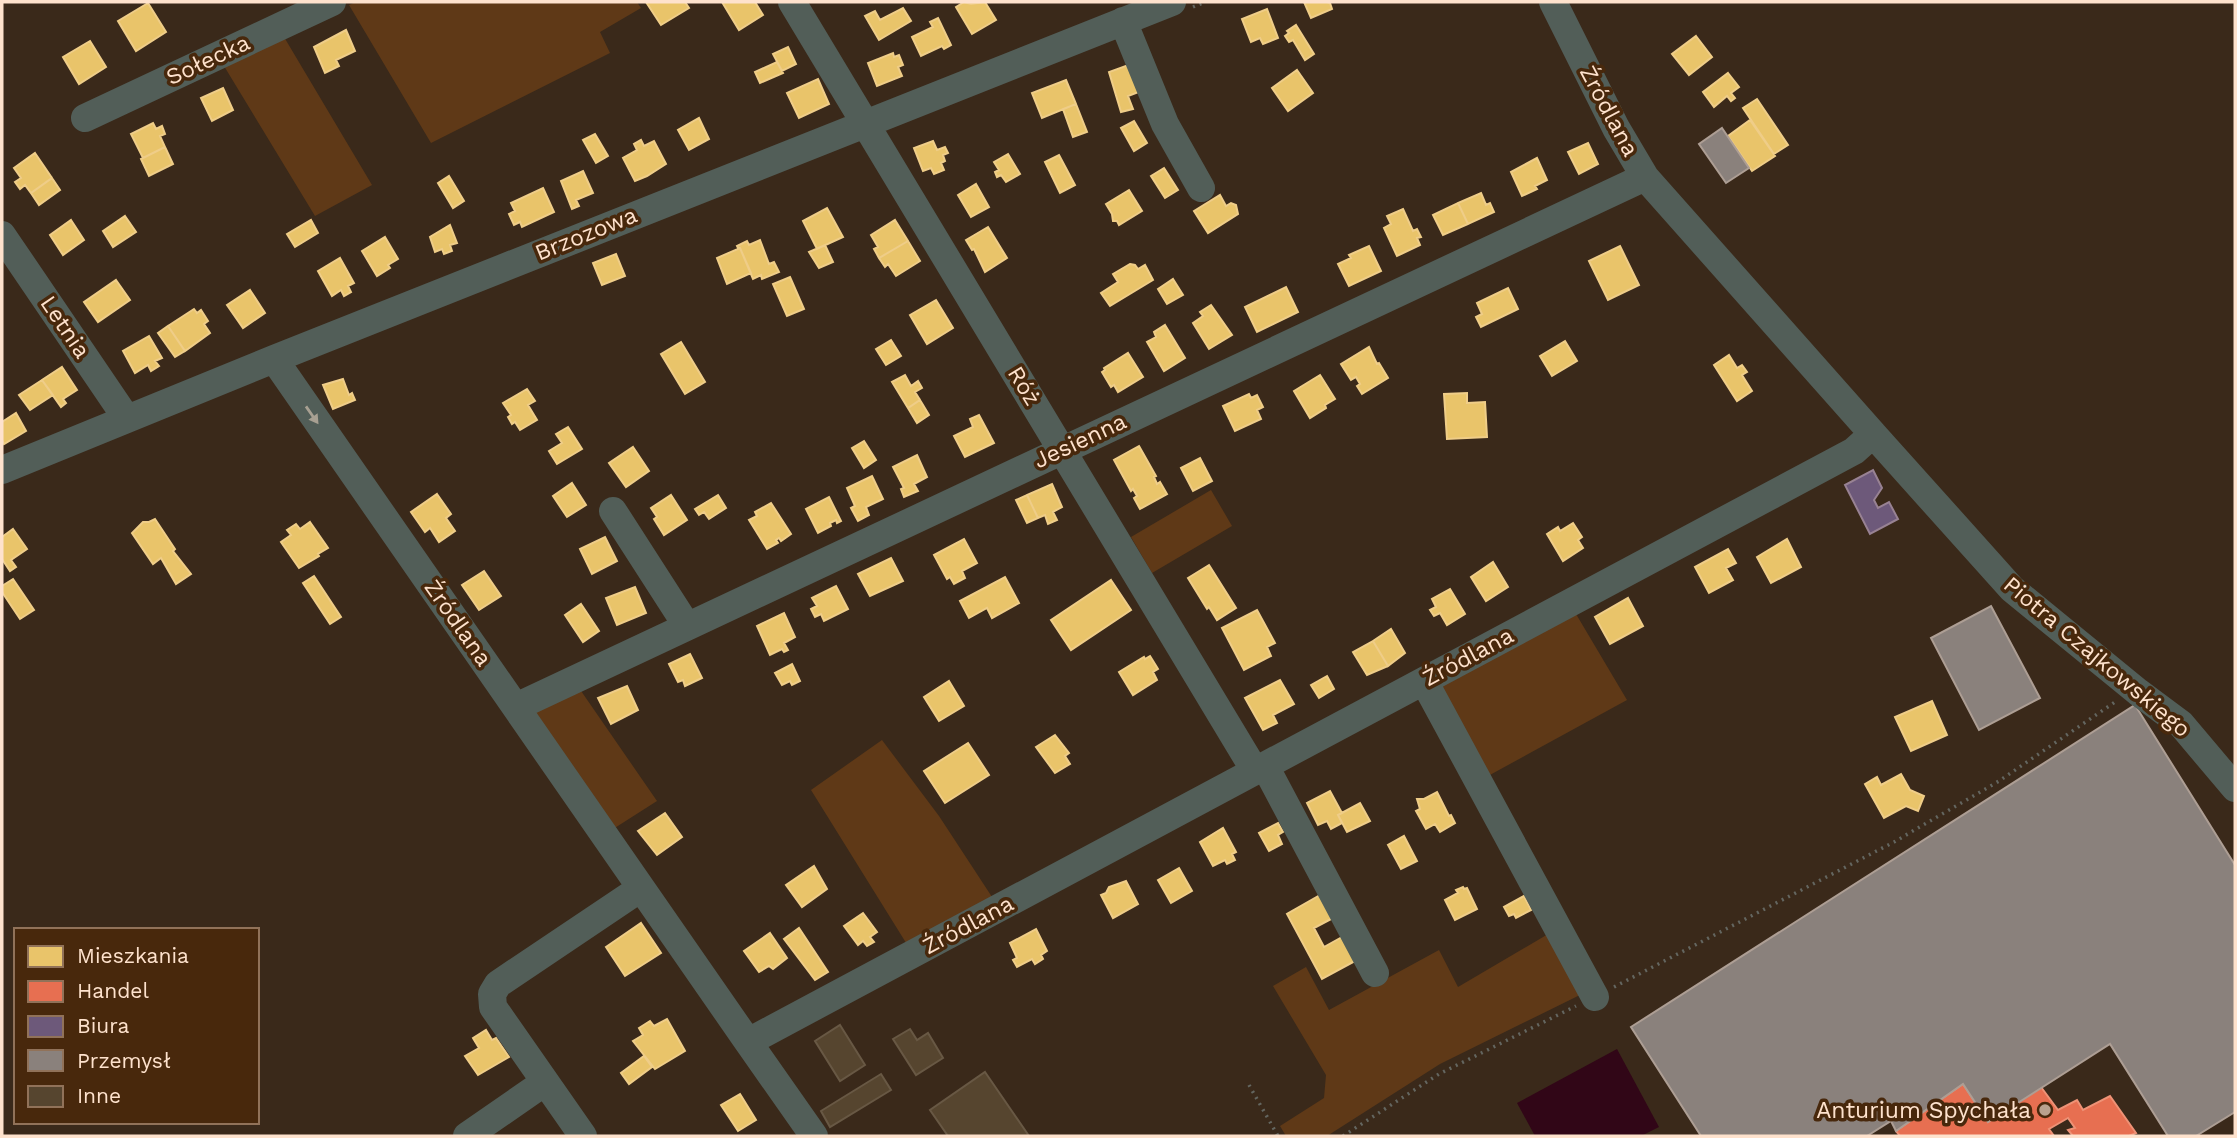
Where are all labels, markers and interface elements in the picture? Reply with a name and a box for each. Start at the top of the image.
street label: Sołecka [162,29,254,91]
street label: Źródlana [1574,61,1644,161]
street label: Brzozowa [531,201,641,267]
street label: Letnia [34,291,96,363]
street label: Róż [1002,362,1046,410]
one-way arrow [305,406,319,424]
street label: Jesienna [1029,408,1131,474]
street label: Piotra Czajkowskiego [1998,571,2196,743]
street label: Źródlana [419,575,497,671]
street label: Źródlana [1418,622,1518,692]
street label: Źródlana [918,890,1018,960]
legend [14,928,259,1124]
text: Mieszkania [77,943,189,968]
text: Handel [77,978,149,1003]
text: Biura [77,1013,130,1038]
text: Przemysł [77,1048,171,1073]
text: Inne [77,1083,121,1108]
place label: Anturium Spychała [1816,1097,2031,1124]
marker: Anturium Spychała [2037,1102,2053,1118]

